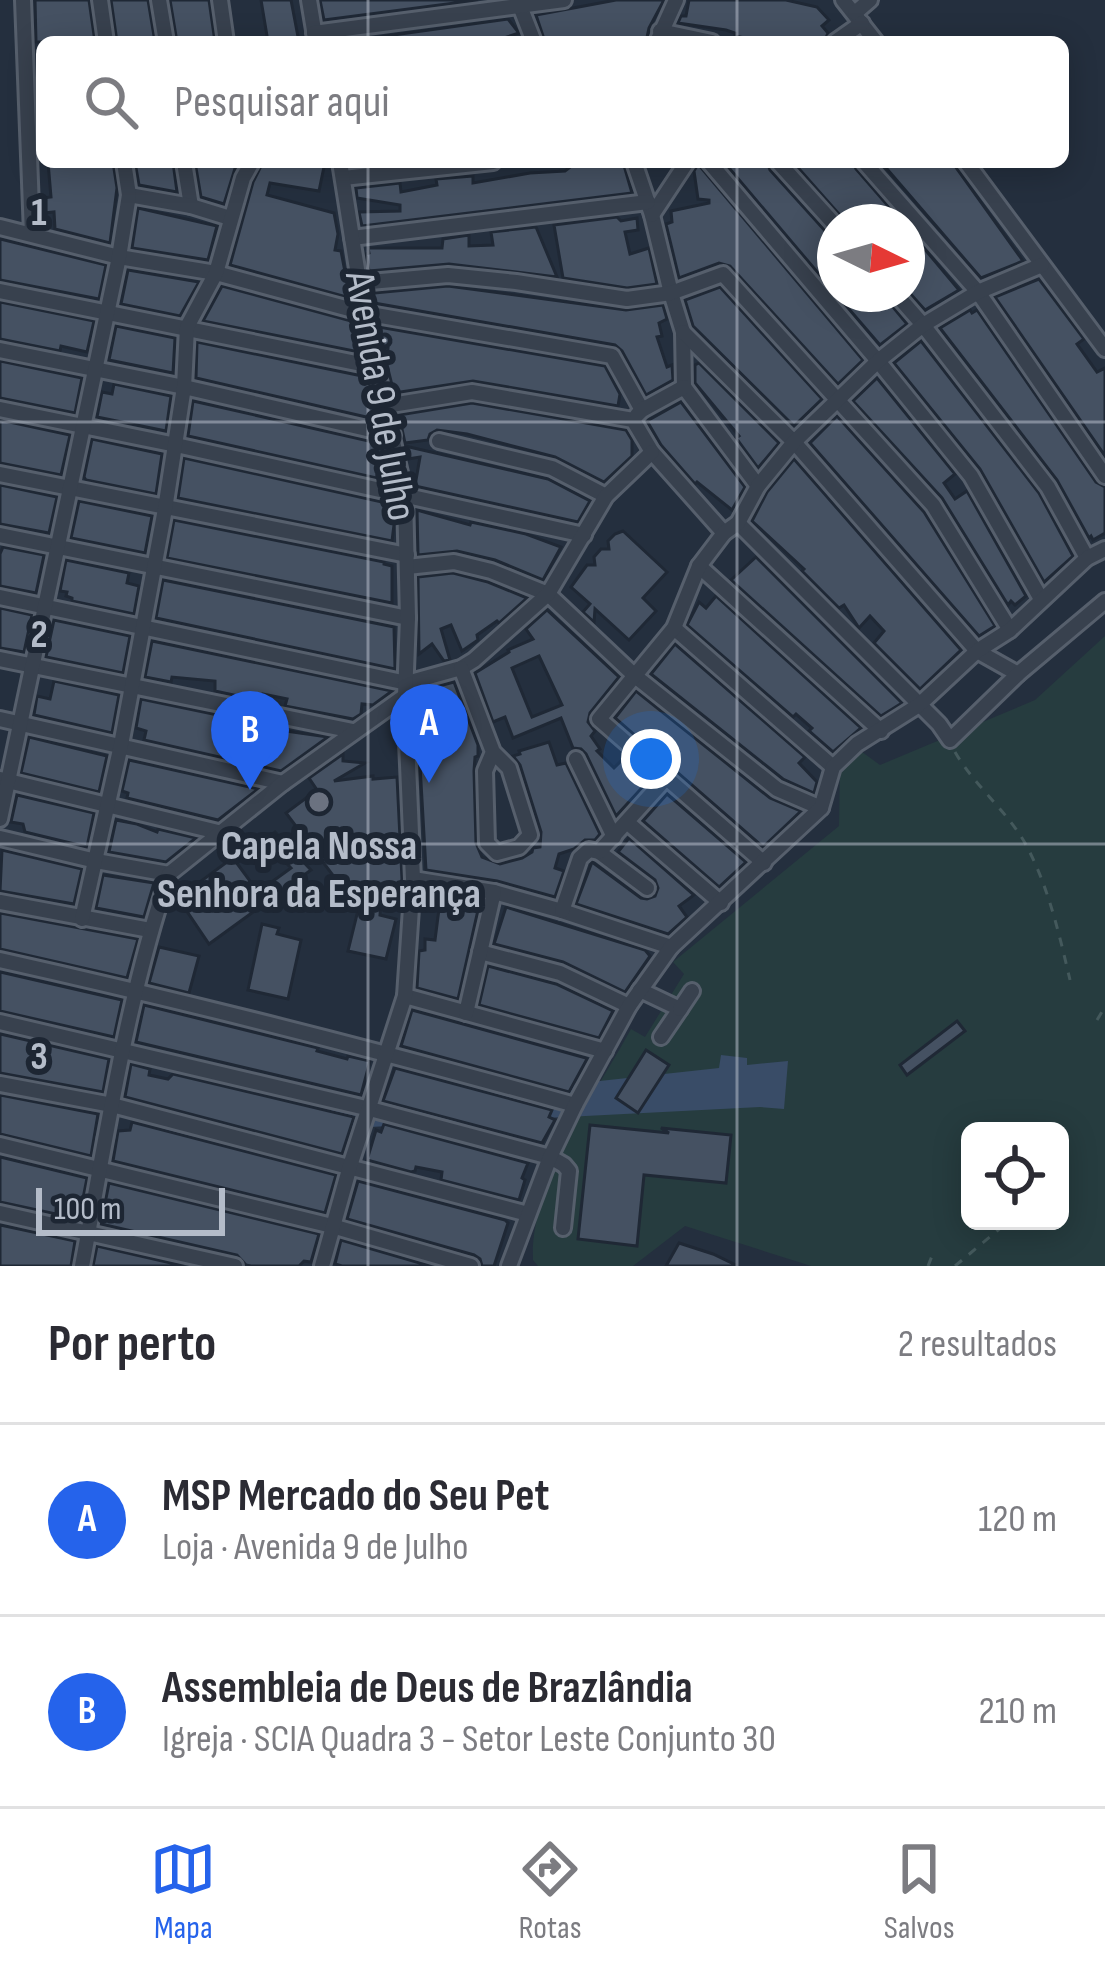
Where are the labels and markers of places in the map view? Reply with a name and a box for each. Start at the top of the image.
pin: A [390,684,468,783]
pin: B [211,691,289,790]
marker: Capela Nossa Senhora da Esperança [306,789,332,815]
place label: Capela Nossa Senhora da Esperança [157,821,481,920]

